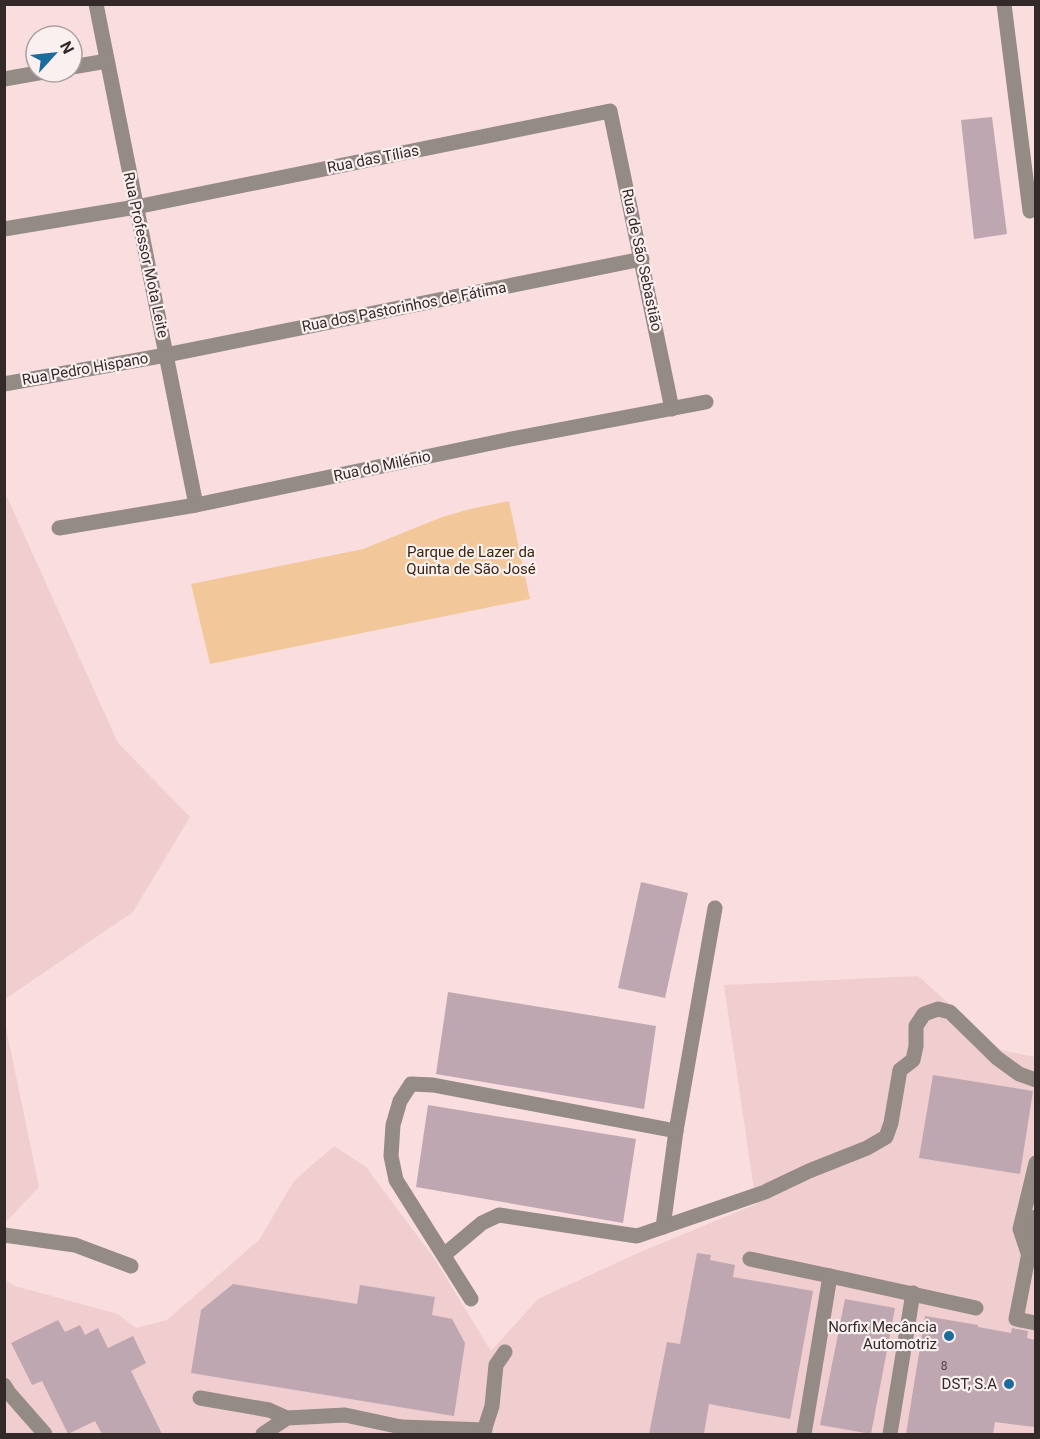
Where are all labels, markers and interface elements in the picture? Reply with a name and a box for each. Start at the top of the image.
north arrow [24,24,84,84]
text: N [56,38,78,57]
street label: Rua das Tílias [326,141,420,177]
street label: Rua Professor Mota Leite [120,170,172,340]
street label: Rua de São Sebastião [618,187,666,333]
street label: Rua dos Pastorinhos de Fátima [300,278,508,336]
street label: Rua Pedro Hispano [20,349,150,389]
street label: Rua do Milénio [332,447,432,485]
park label: Parque de Lazer da Quinta de São José [406,543,536,578]
place label: Norfix Mecância Automotriz [828,1318,937,1353]
marker: Norfix Mecância Automotriz [942,1329,956,1343]
house number: 8 [941,1359,948,1373]
place label: DST, S.A [942,1375,997,1393]
marker: DST, S.A [1002,1377,1016,1391]

